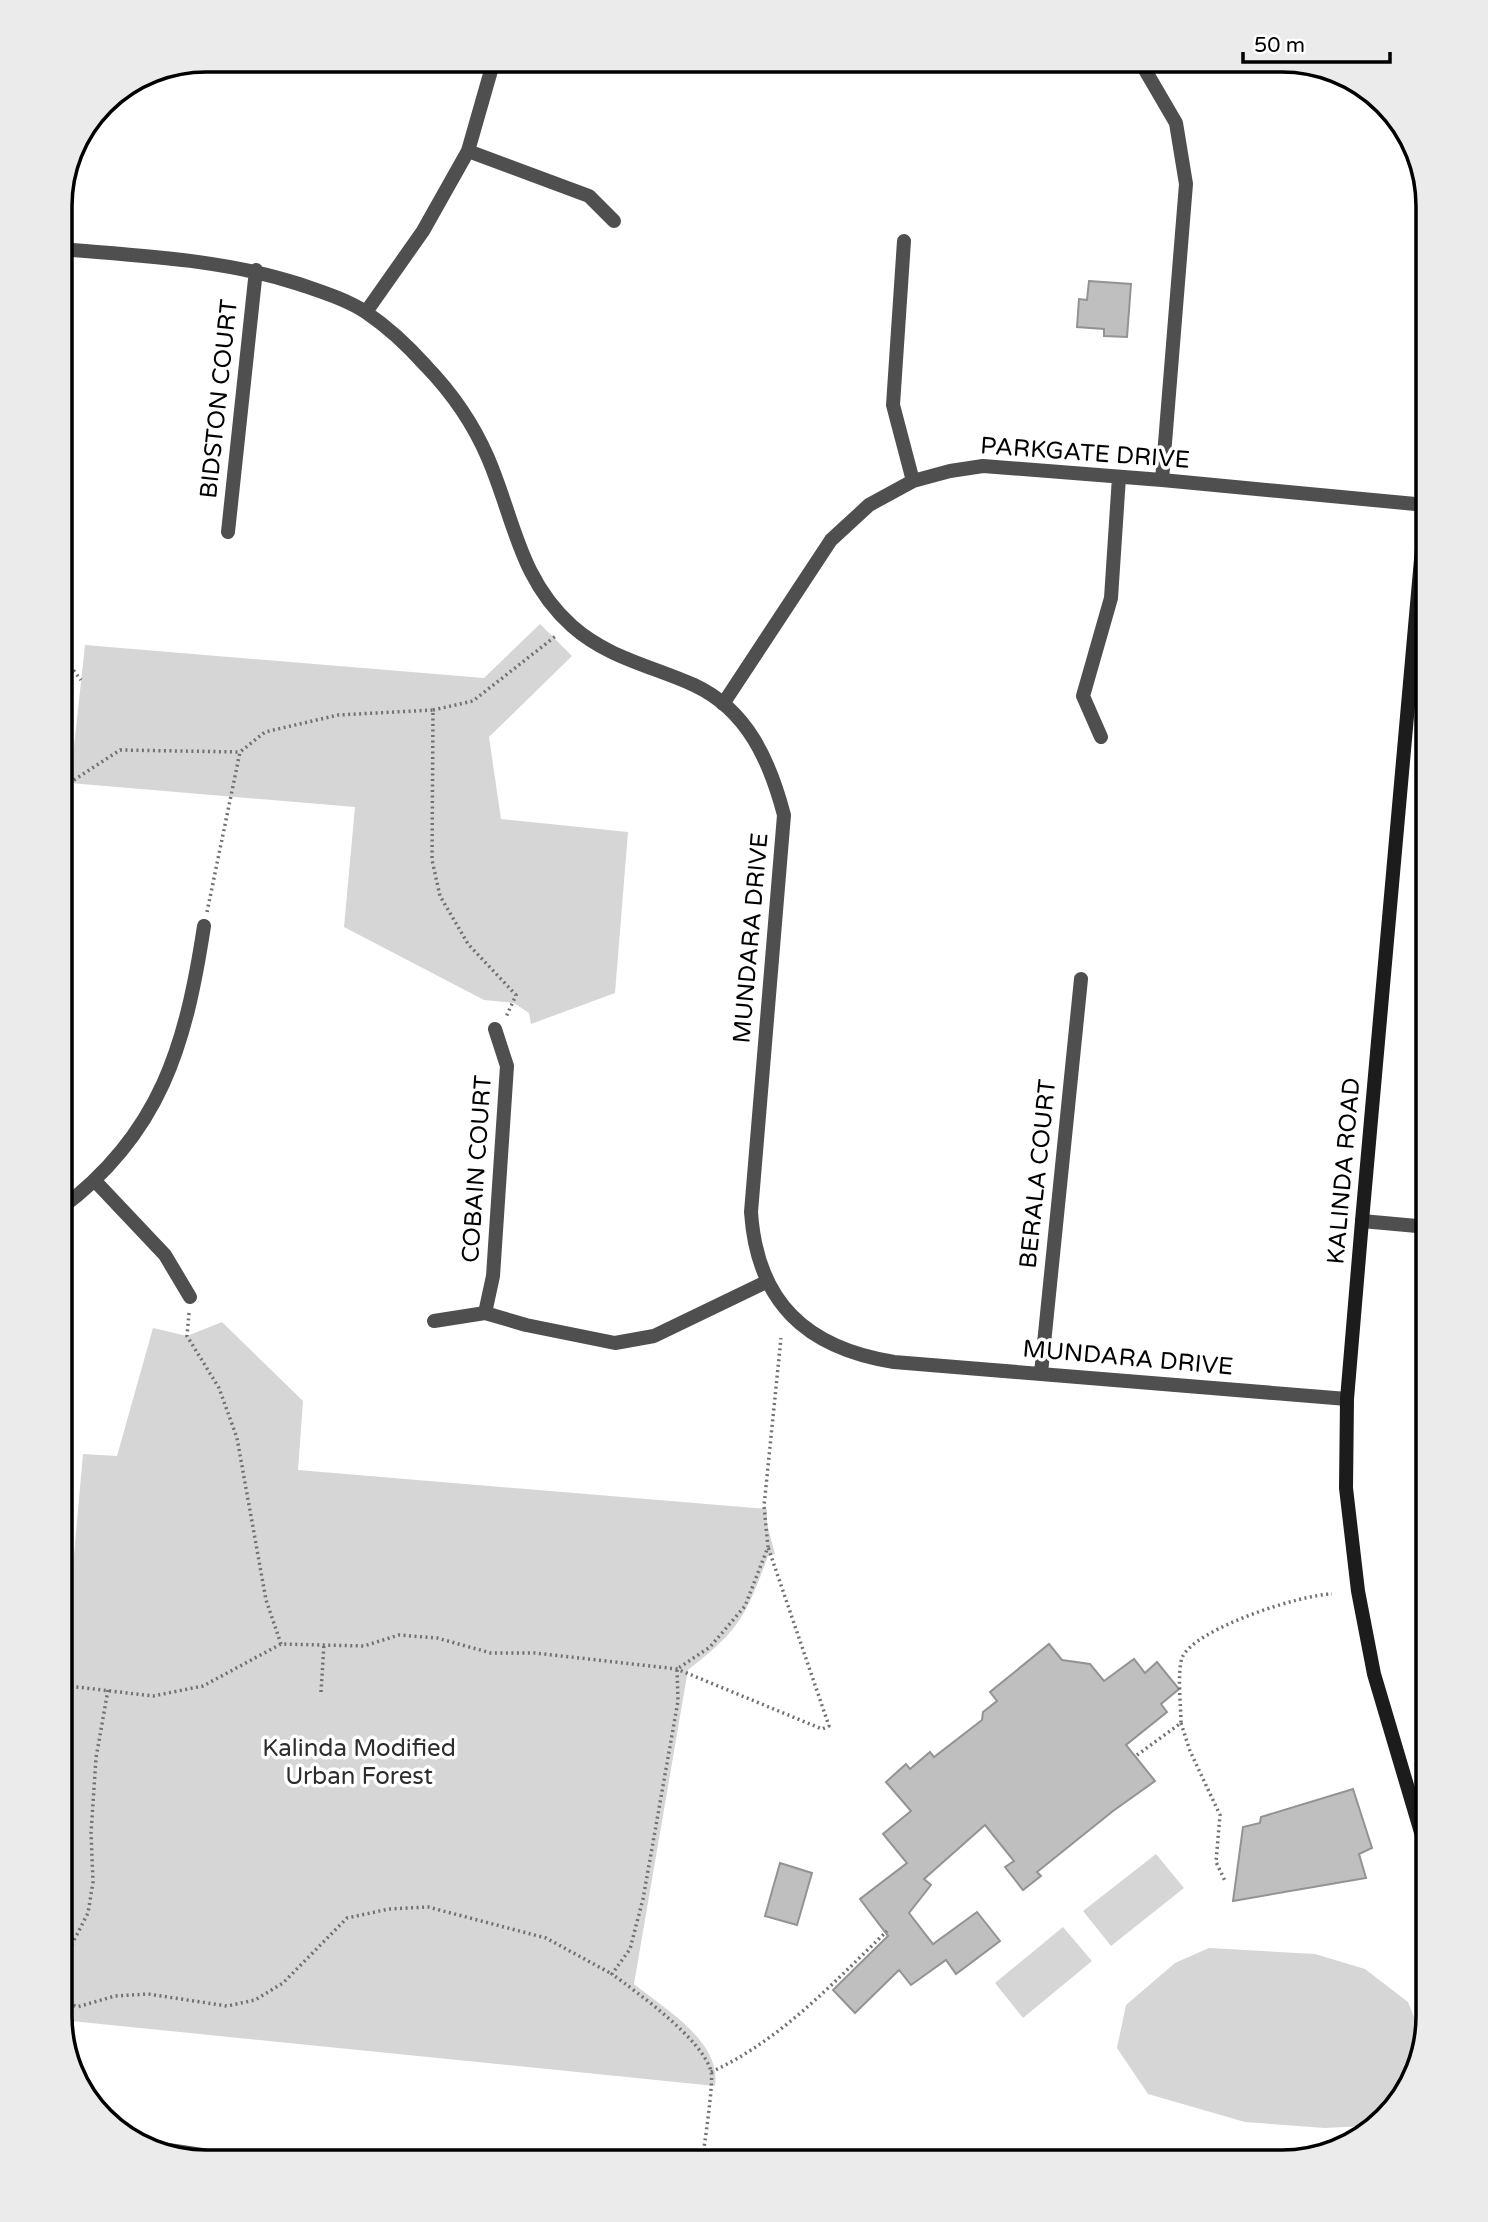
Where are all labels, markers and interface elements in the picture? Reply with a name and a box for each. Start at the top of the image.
scale bar [1243,21,1390,65]
text: 50 m [1254,33,1305,58]
street label: BIDSTON COURT [194,298,244,500]
street label: PARKGATE DRIVE [979,431,1191,475]
street label: MUNDARA DRIVE [727,831,775,1045]
street label: COBAIN COURT [456,1074,498,1264]
street label: KALINDA ROAD [1321,1076,1367,1266]
street label: BERALA COURT [1014,1078,1062,1270]
street label: MUNDARA DRIVE [1021,1334,1235,1382]
park label: Kalinda Modified Urban Forest [262,1734,456,1791]

